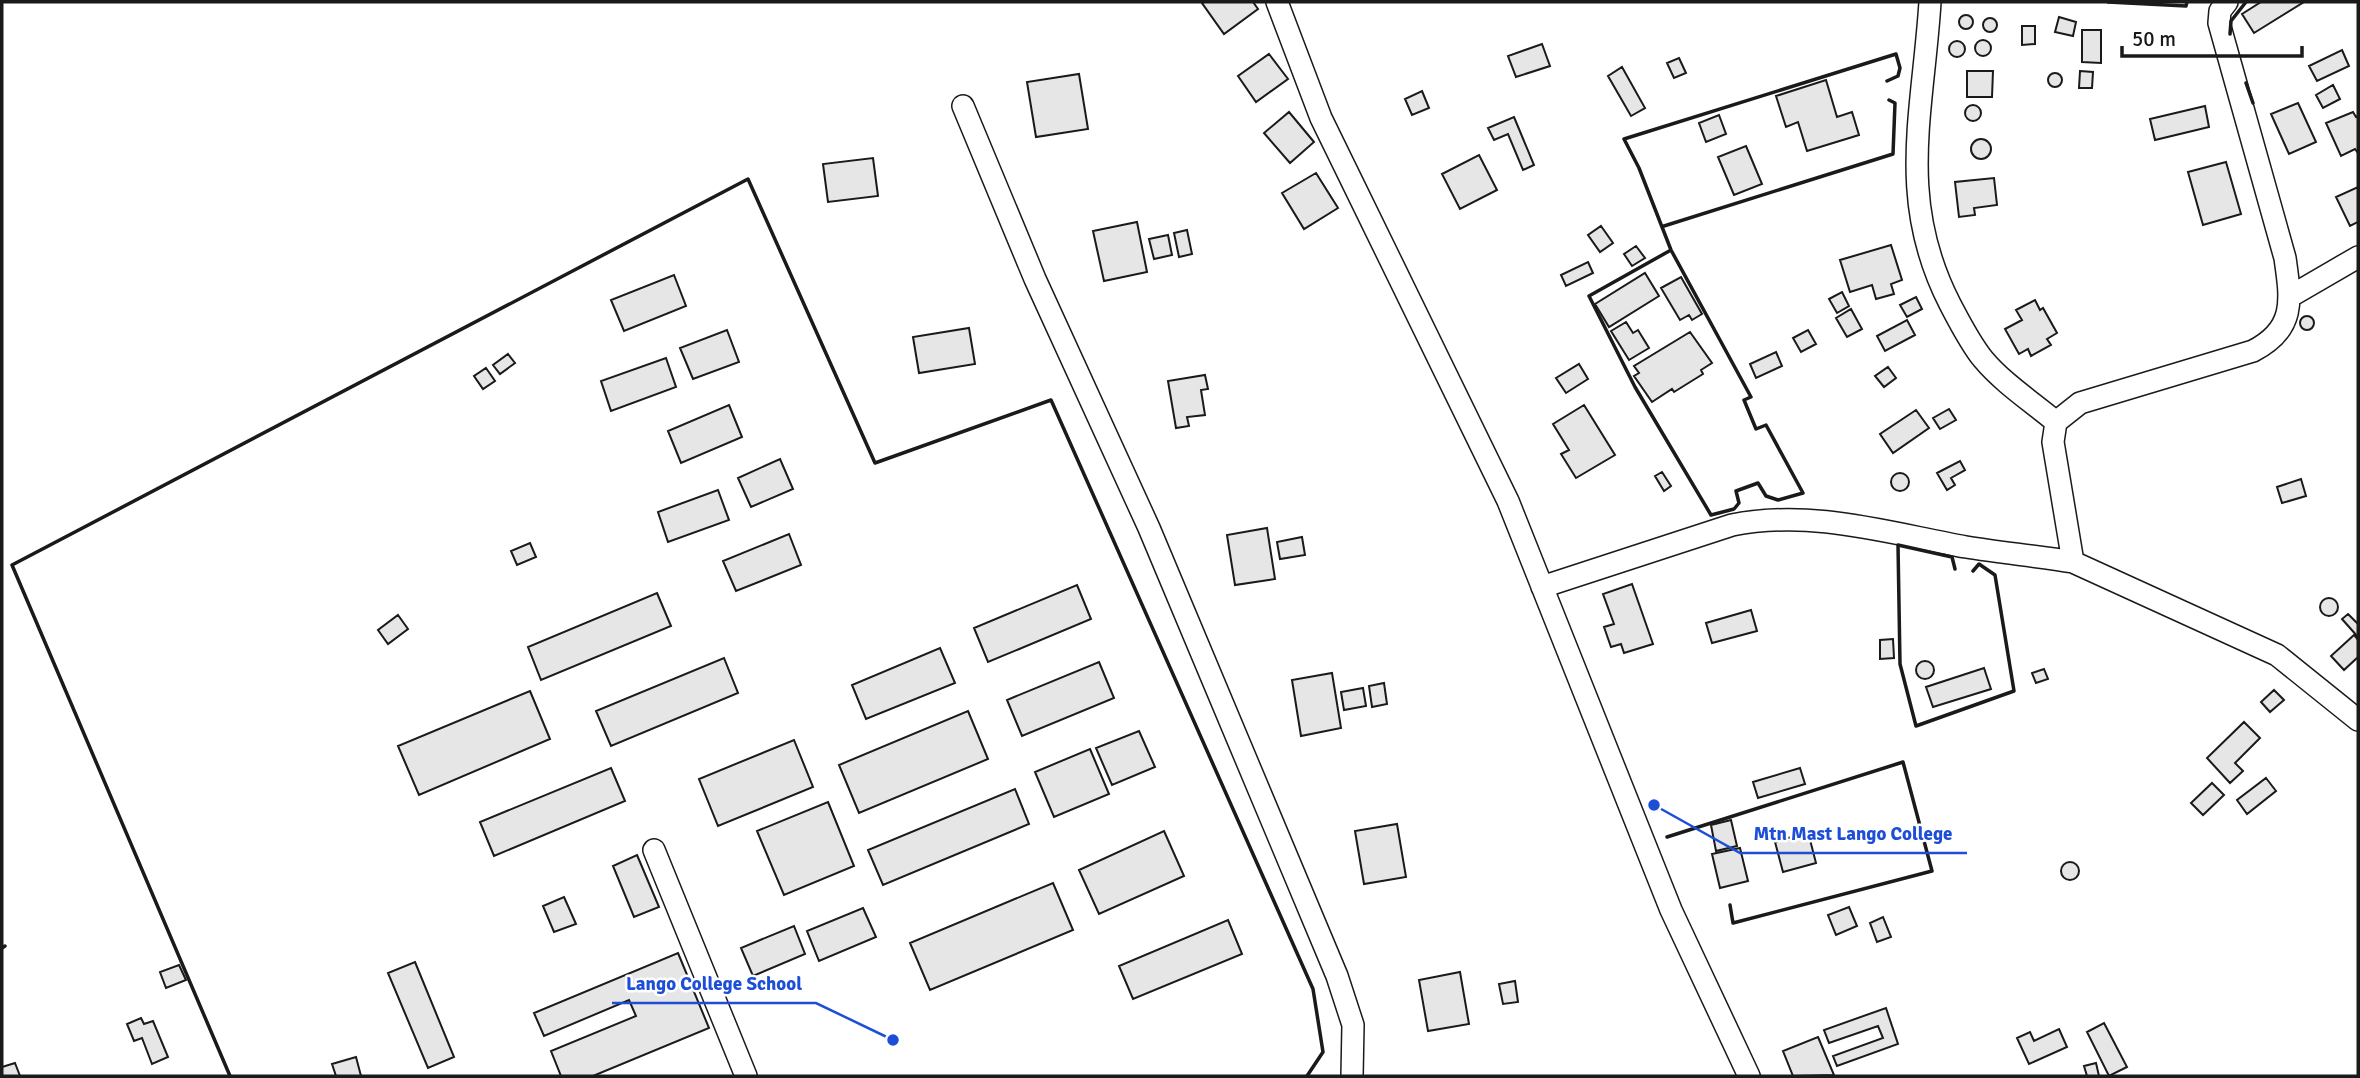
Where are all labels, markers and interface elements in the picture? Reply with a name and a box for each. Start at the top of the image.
scale bar [2122,14,2302,58]
text: 50 m [2132,26,2176,52]
callout: Mtn Mast Lango College [1740,813,1967,853]
text: Mtn Mast Lango College [1753,822,1953,846]
callout: Lango College School [612,963,816,1003]
text: Lango College School [626,972,802,996]

